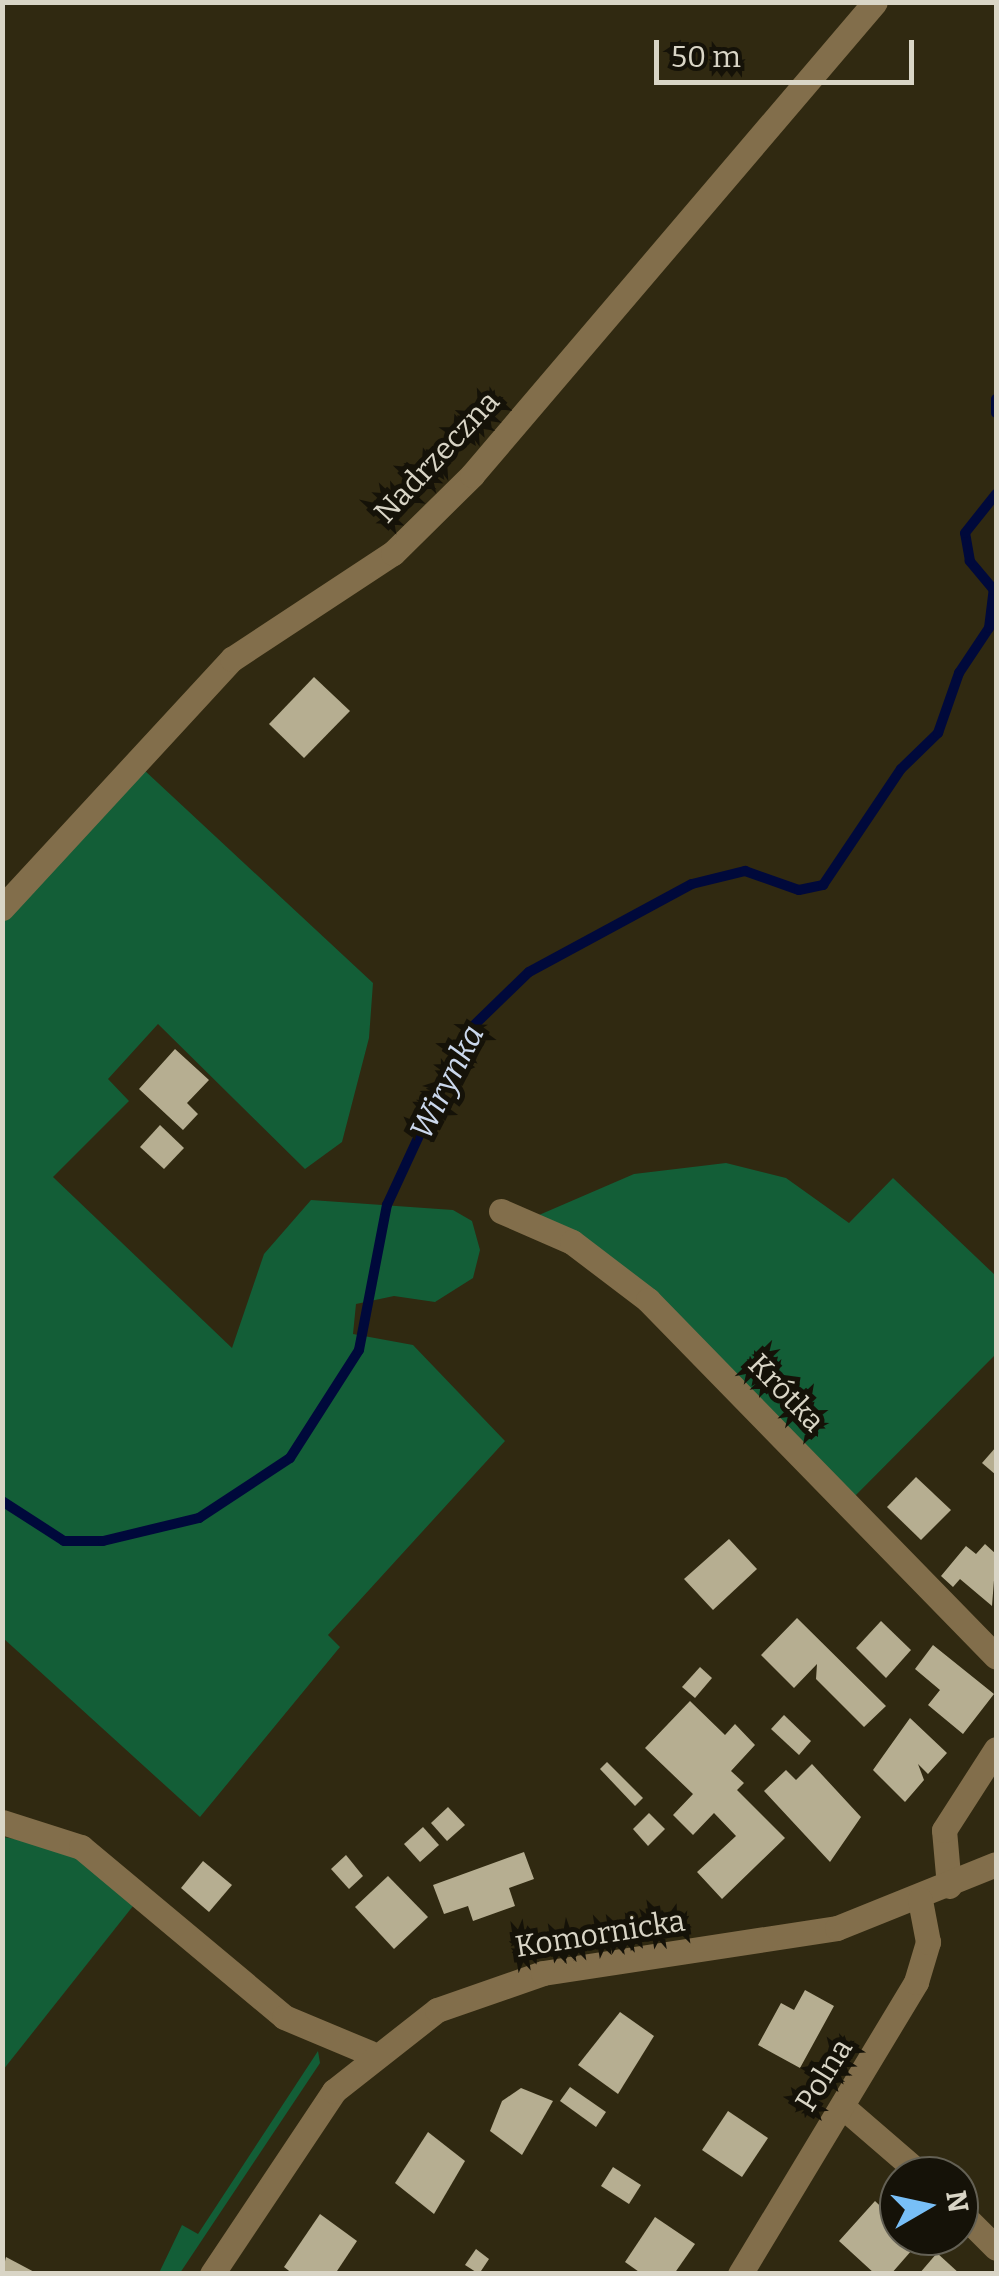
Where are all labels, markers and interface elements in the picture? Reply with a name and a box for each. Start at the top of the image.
scale bar [659,20,919,82]
text: 50 m [671,39,741,75]
street label: Nadrzeczna [367,384,507,530]
water label: Wirynka [402,1018,492,1146]
street label: Krótka [741,1347,831,1439]
street label: Komornicka [513,1903,687,1965]
street label: Polna [788,2032,860,2118]
north arrow [879,2156,979,2256]
text: N [939,2188,975,2215]

